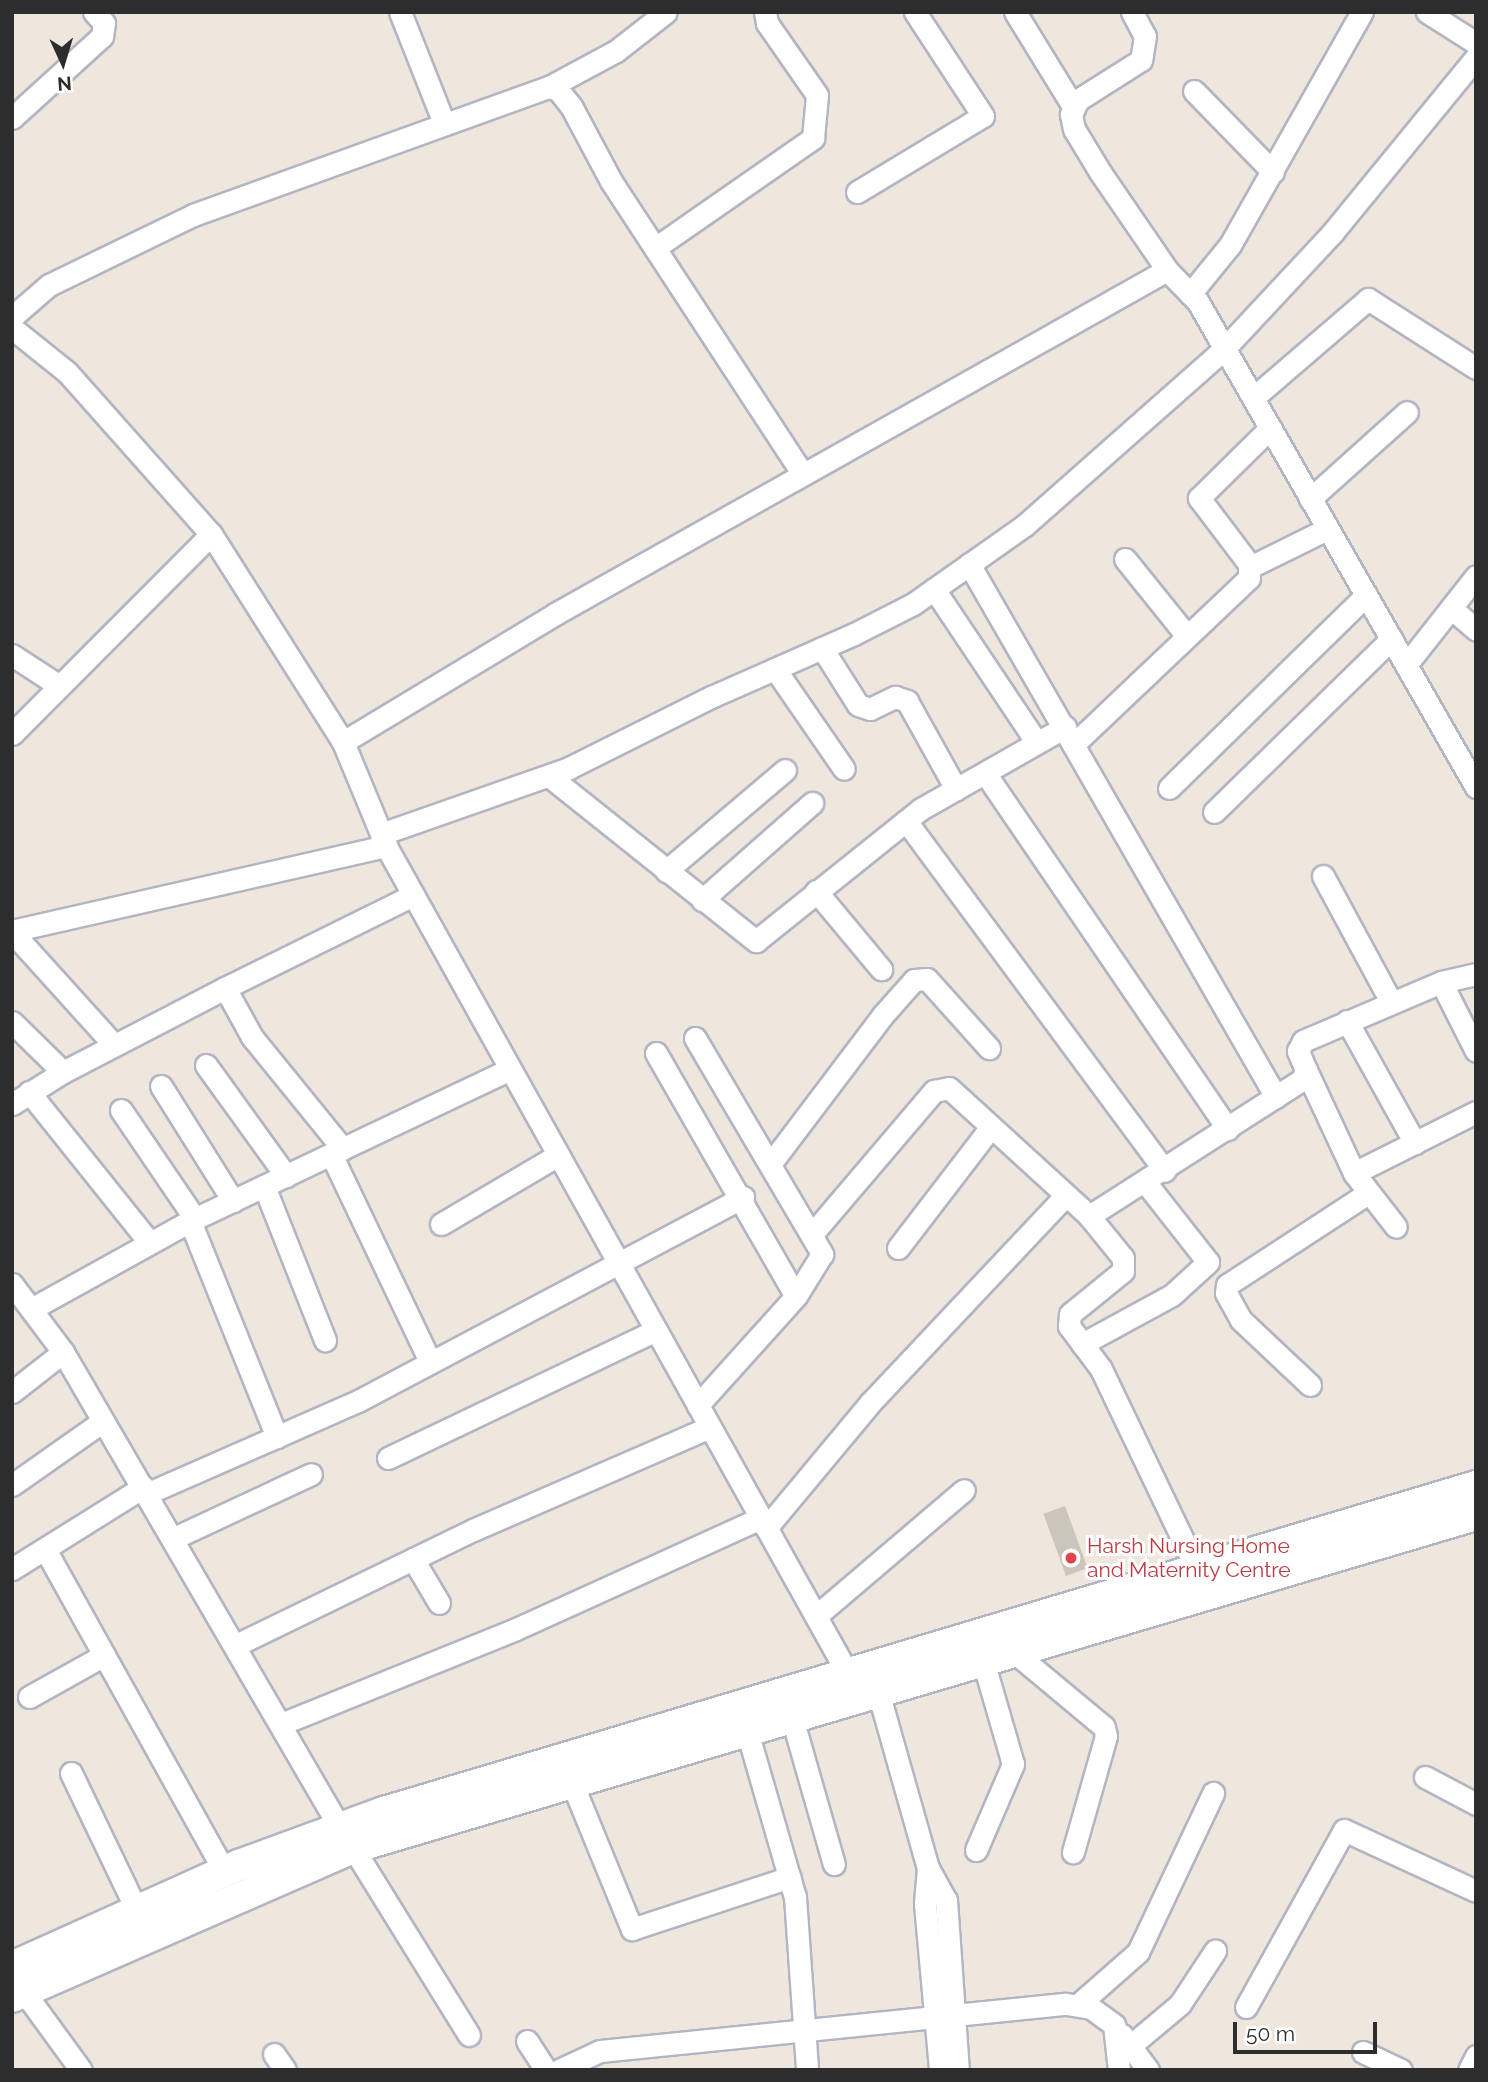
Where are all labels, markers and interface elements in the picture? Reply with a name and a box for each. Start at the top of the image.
north arrow [28,28,98,98]
text: N [56,72,72,95]
place label: Harsh Nursing Home and Maternity Centre [1087,1533,1291,1583]
marker: Harsh Nursing Home and Maternity Centre [1061,1548,1081,1568]
scale bar [1236,2008,1380,2052]
text: 50 m [1246,2021,1295,2046]

